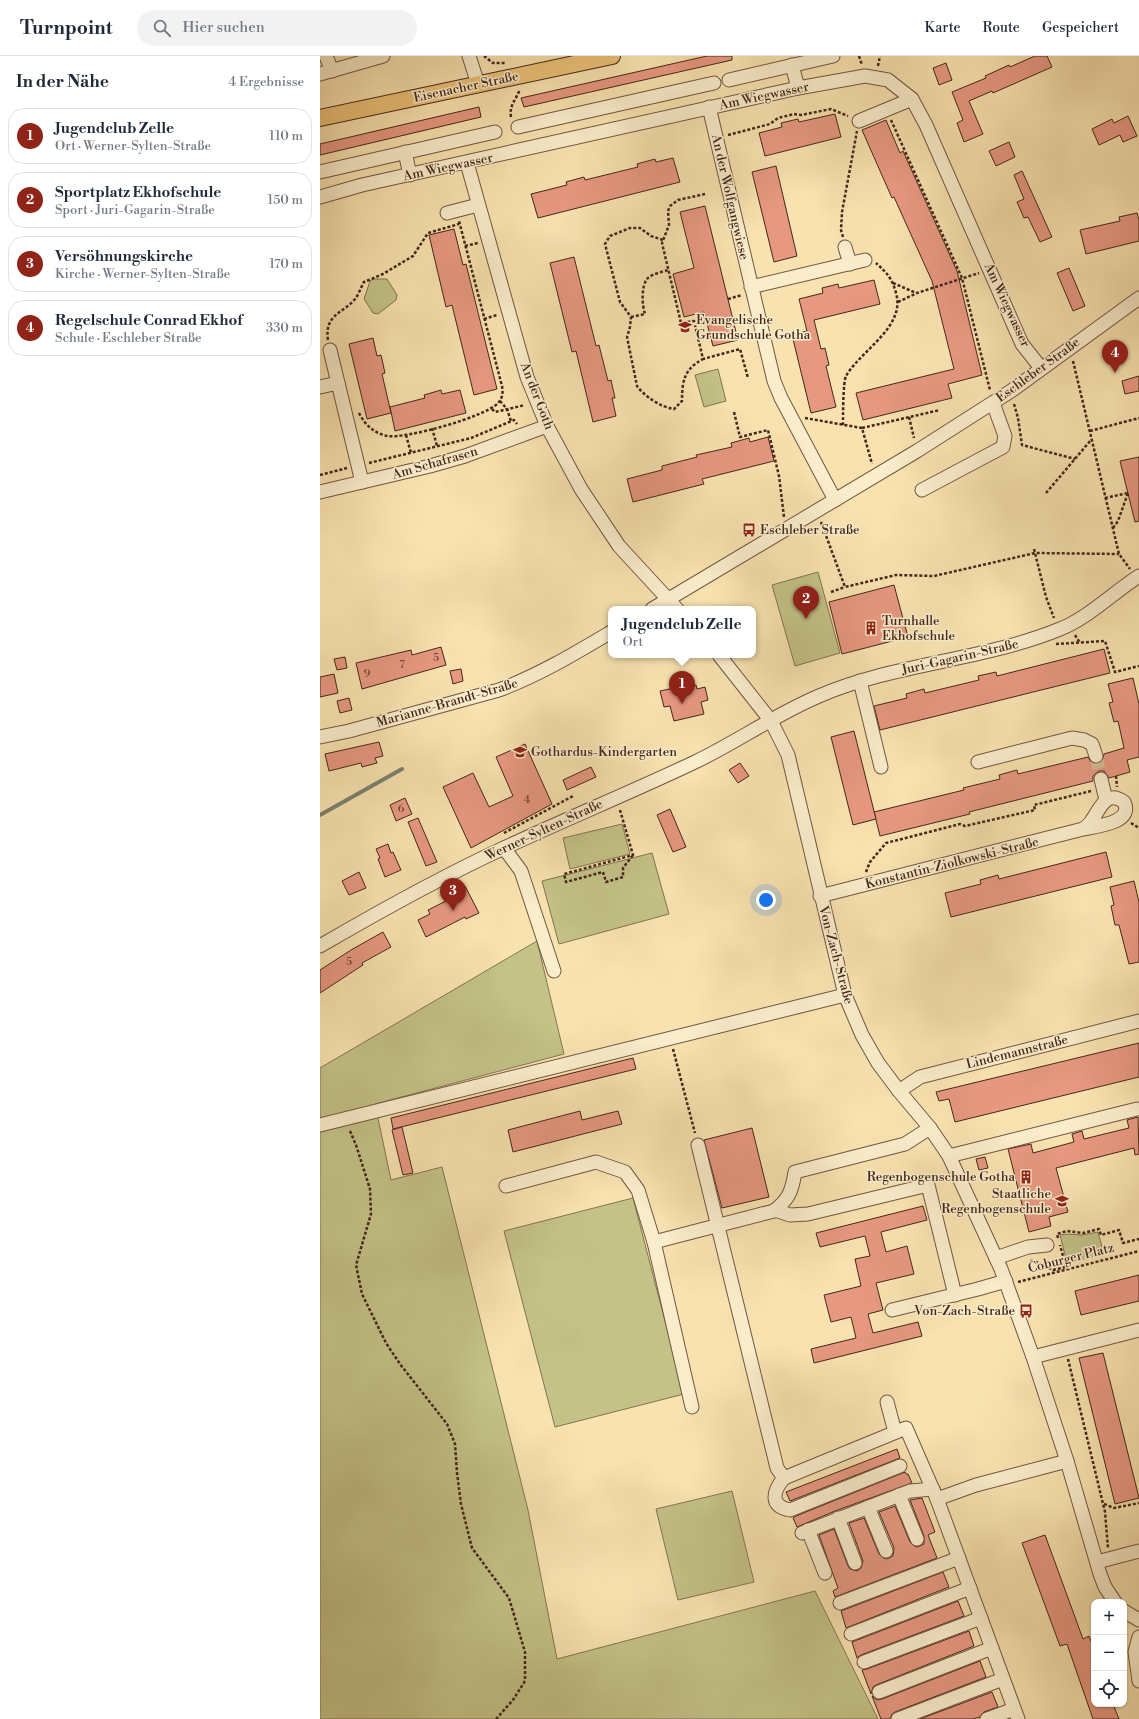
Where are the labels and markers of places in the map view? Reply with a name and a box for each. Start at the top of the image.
place label: Evangelische Grundschule Gotha [696,312,811,343]
school or university icon: Evangelische Grundschule Gotha [677,319,693,335]
pin: 4 [1102,340,1128,373]
bus stop icon: Eschleber Straße [741,522,757,538]
place label: Eschleber Straße [760,522,860,538]
pin: 2 [793,586,819,619]
place label: Turnhalle Ekhofschule [882,613,956,644]
building icon: Turnhalle Ekhofschule [863,620,879,636]
pin: 1 [669,671,695,704]
school or university icon: Gothardus-Kindergarten [512,744,528,760]
place label: Gothardus-Kindergarten [531,744,677,760]
pin: 3 [440,878,466,911]
place label: Regenbogenschule Gotha [867,1169,1015,1185]
building icon: Regenbogenschule Gotha [1018,1169,1034,1185]
place label: Staatliche Regenbogenschule [941,1186,1051,1217]
school or university icon: Staatliche Regenbogenschule [1054,1193,1070,1209]
place label: Von-Zach-Straße [913,1303,1015,1319]
bus stop icon: Von-Zach-Straße [1018,1303,1034,1319]

